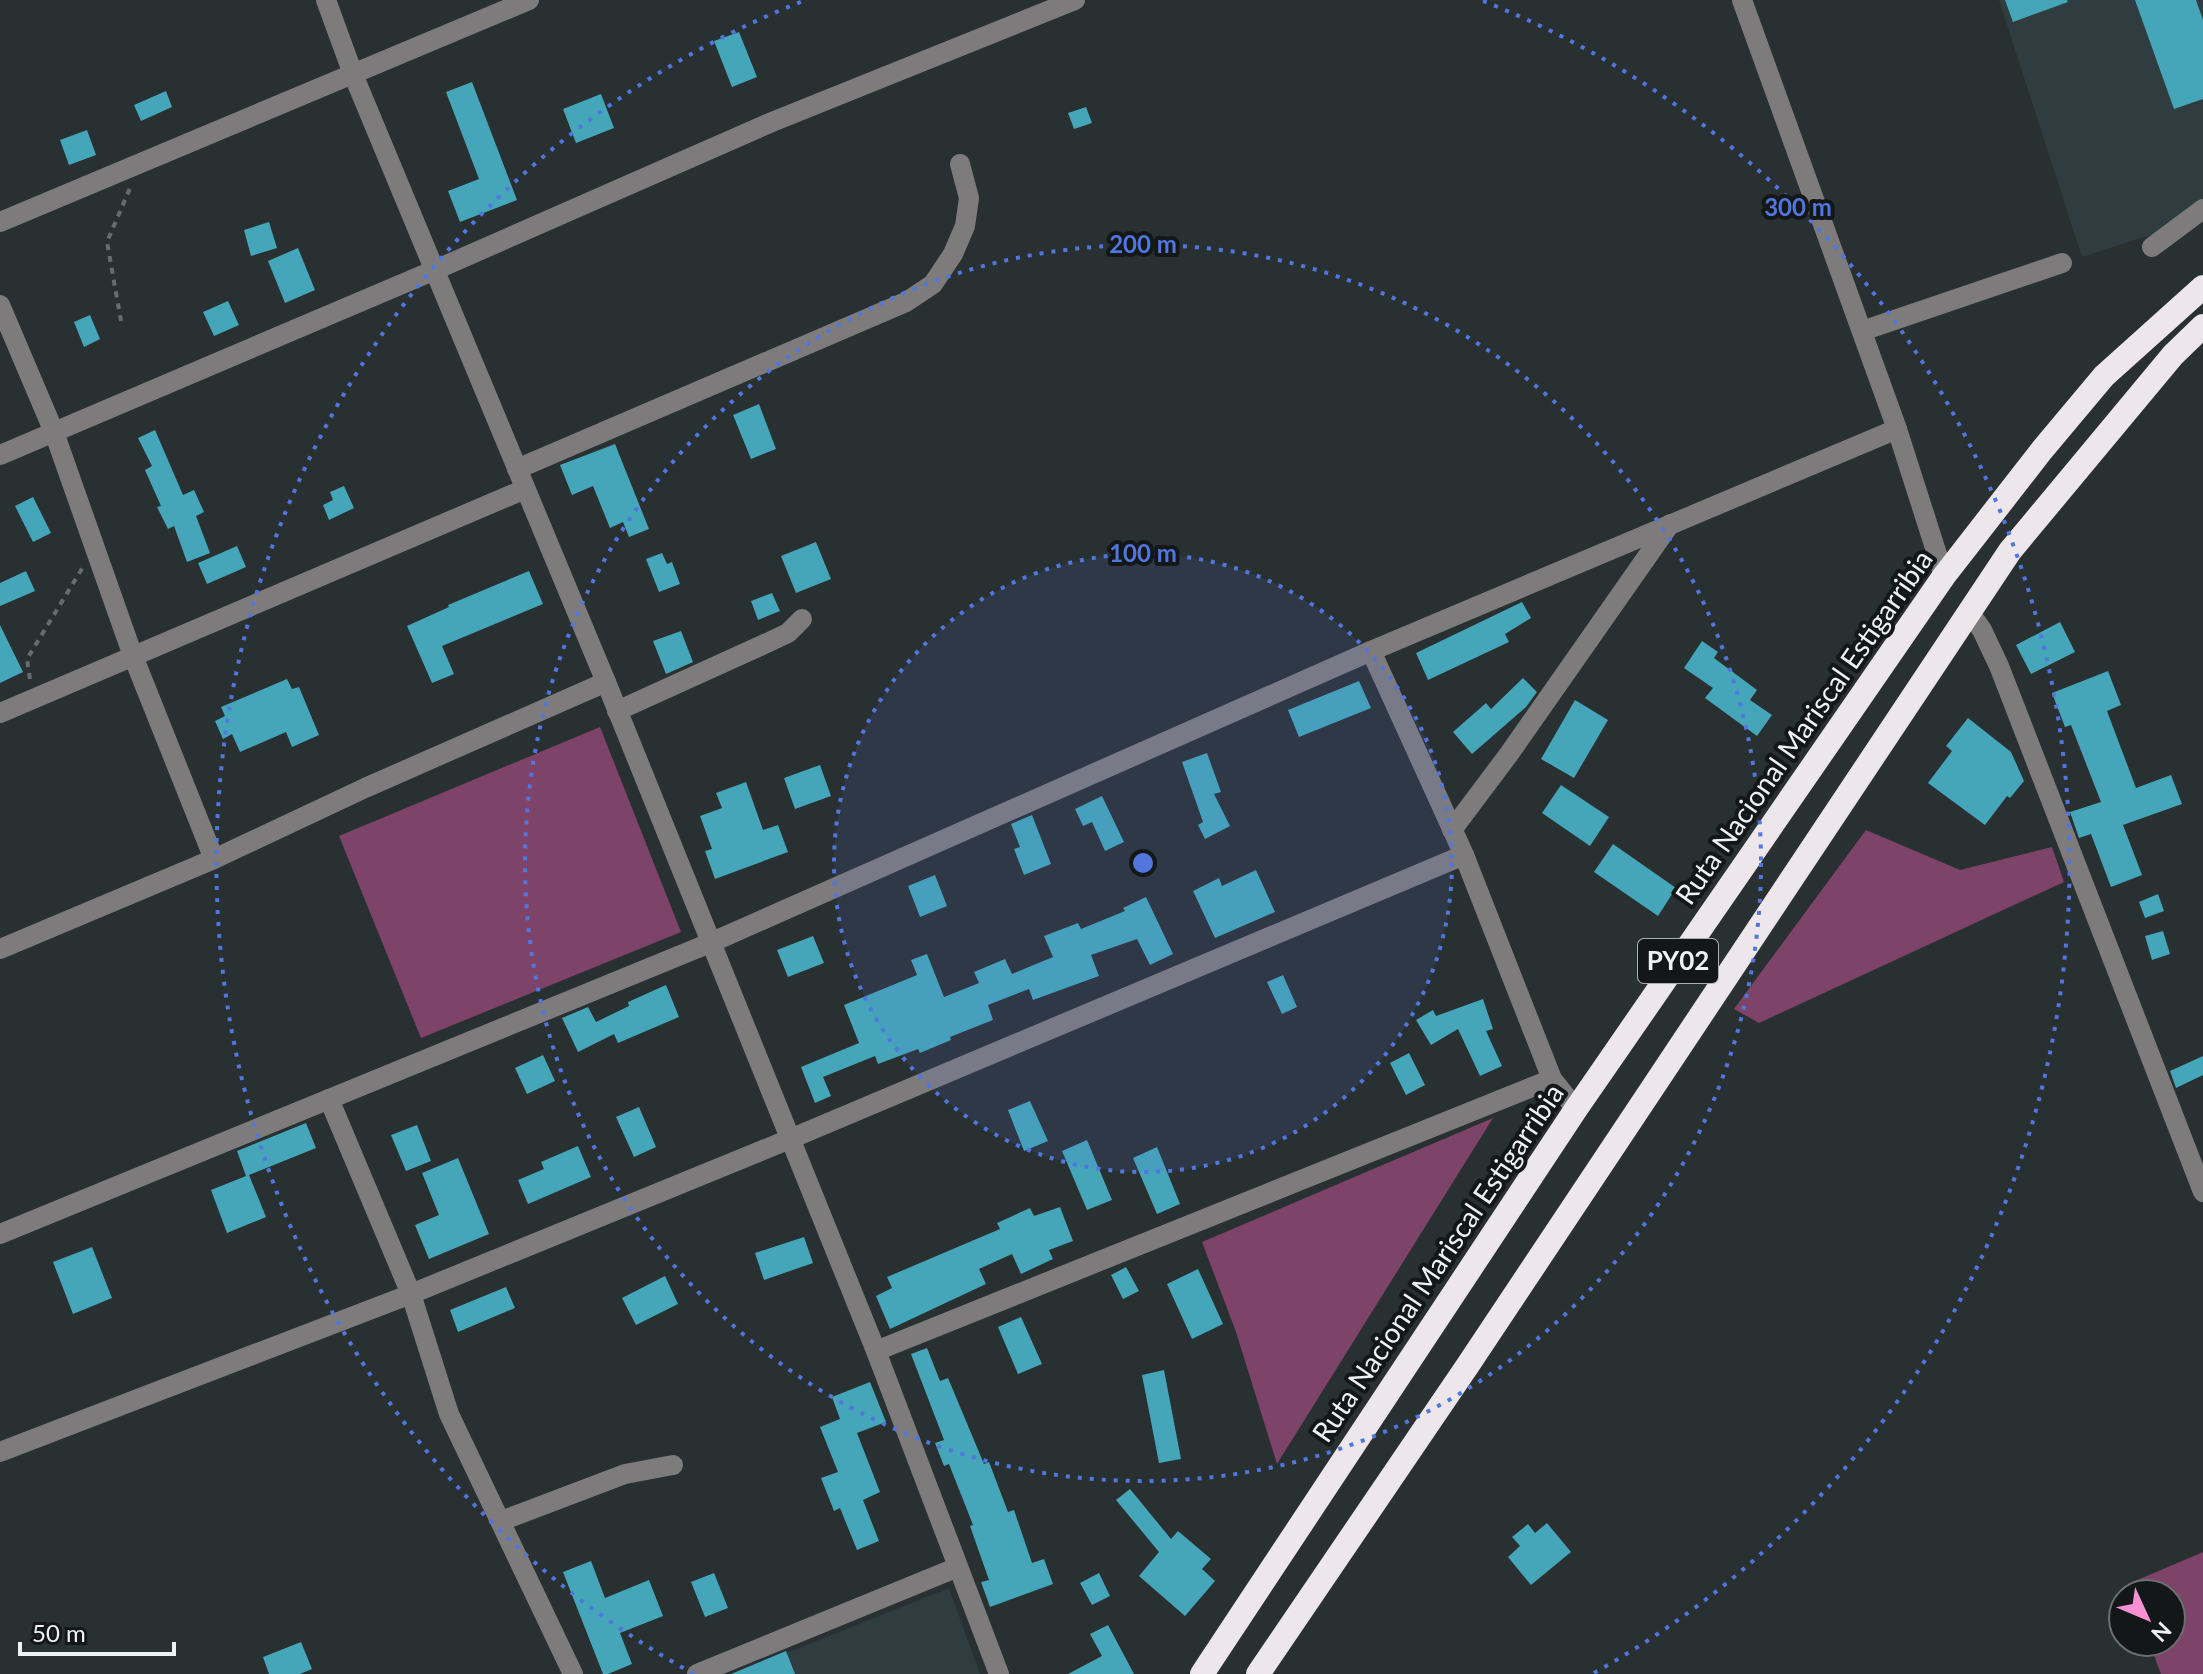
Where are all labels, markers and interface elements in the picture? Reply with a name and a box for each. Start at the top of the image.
text: 300 m [1764,192,1832,221]
text: 200 m [1109,229,1177,258]
text: 100 m [1109,538,1177,567]
street label: Ruta Nacional Mariscal Estigarribia [1667,543,1939,910]
centre of rings [1129,849,1157,877]
road number: PY02 [1638,939,1718,983]
street label: Ruta Nacional Mariscal Estigarribia [1304,1077,1570,1448]
north arrow [2107,1578,2187,1658]
scale bar [20,1606,174,1656]
text: N [2146,1617,2177,1648]
text: 50 m [32,1618,86,1647]

